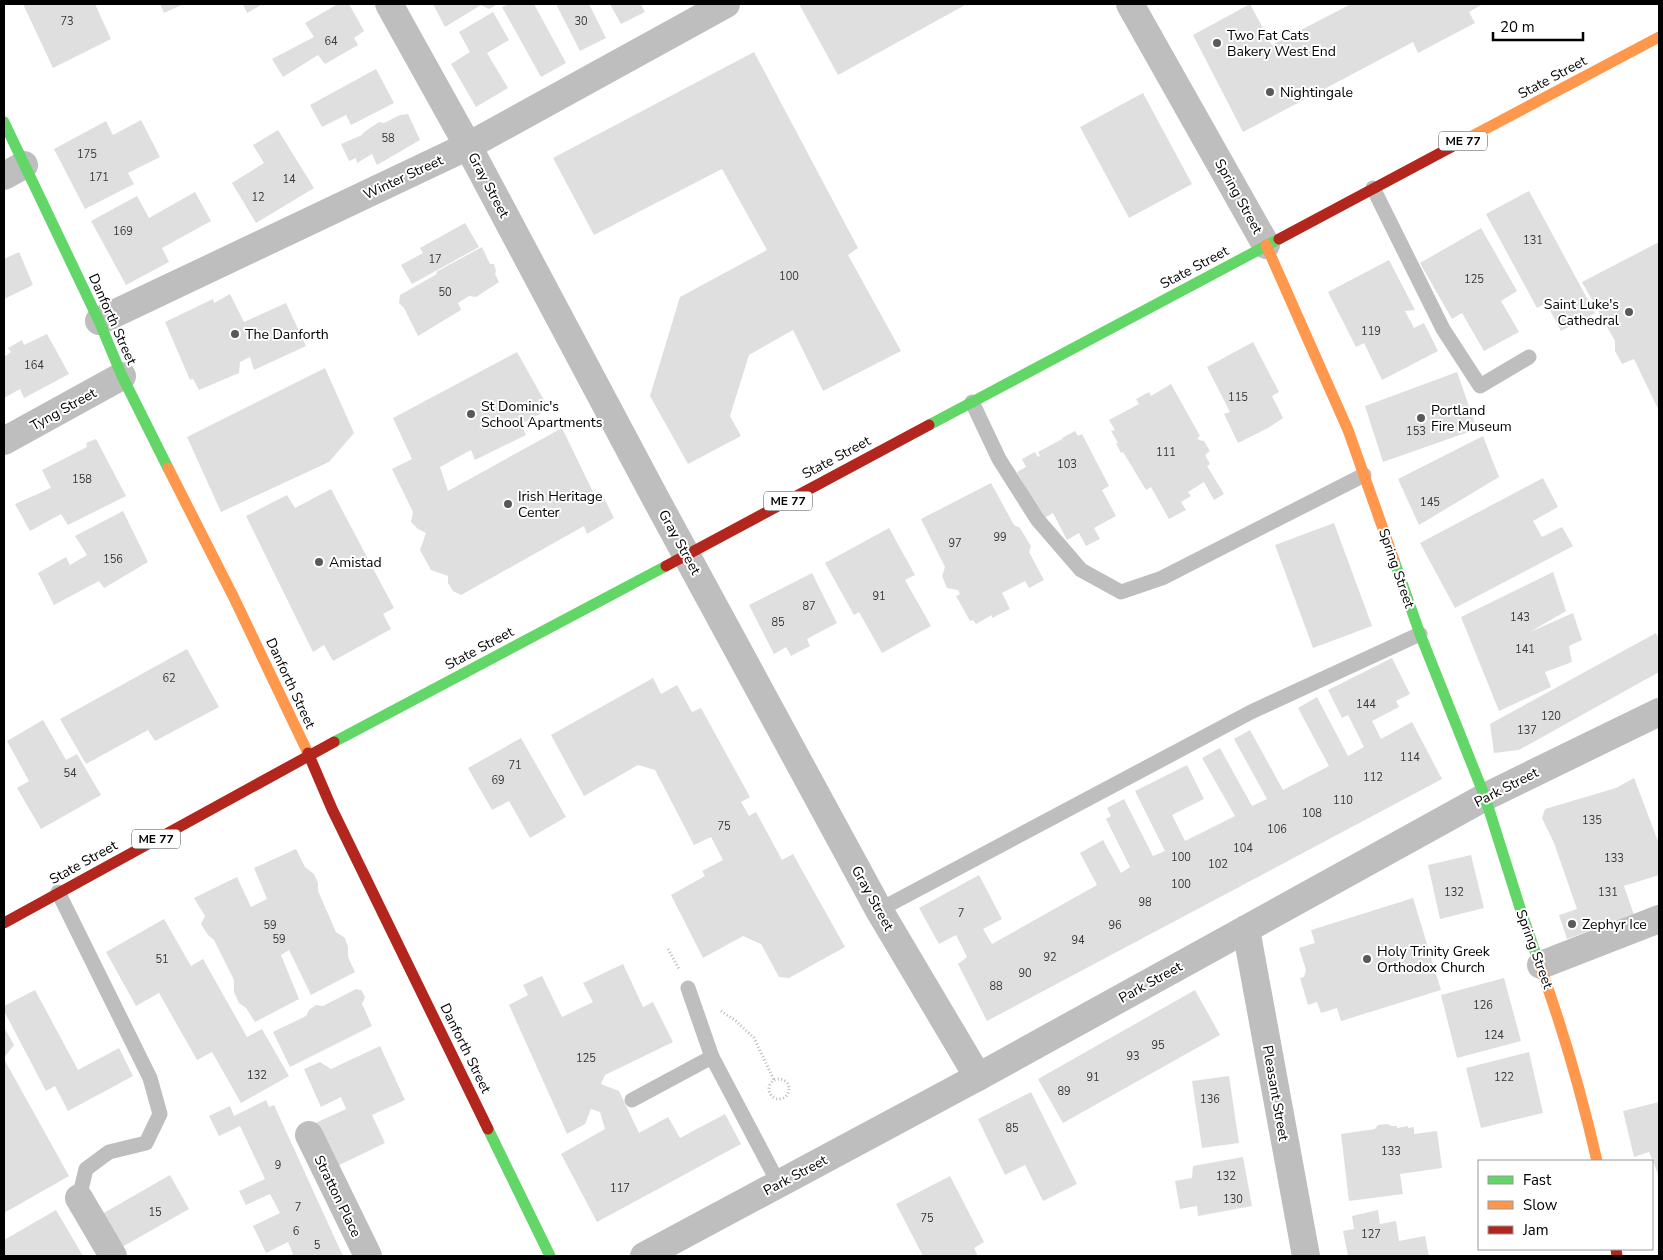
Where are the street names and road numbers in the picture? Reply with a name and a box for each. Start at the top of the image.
street label: State Street [1515,51,1590,103]
road number: ME 77 [1439,132,1487,150]
street label: Gray Street [463,149,514,221]
street label: Winter Street [360,151,446,204]
street label: Spring Street [1210,155,1267,237]
street label: State Street [1157,241,1232,293]
street label: Danforth Street [84,271,141,368]
street label: Tyng Street [27,383,100,435]
street label: State Street [799,431,874,483]
road number: ME 77 [764,492,812,511]
street label: Gray Street [654,506,705,578]
street label: Spring Street [1374,526,1419,611]
street label: State Street [442,622,517,674]
street label: Danforth Street [261,635,320,732]
street label: Park Street [1471,763,1542,812]
road number: ME 77 [132,830,180,849]
street label: State Street [46,836,121,889]
street label: Gray Street [847,862,898,934]
street label: Spring Street [1511,907,1558,992]
street label: Park Street [1115,957,1185,1008]
street label: Danforth Street [436,1000,496,1097]
street label: Pleasant Street [1258,1044,1293,1142]
street label: Park Street [760,1151,831,1200]
street label: Stratton Place [310,1152,366,1240]

